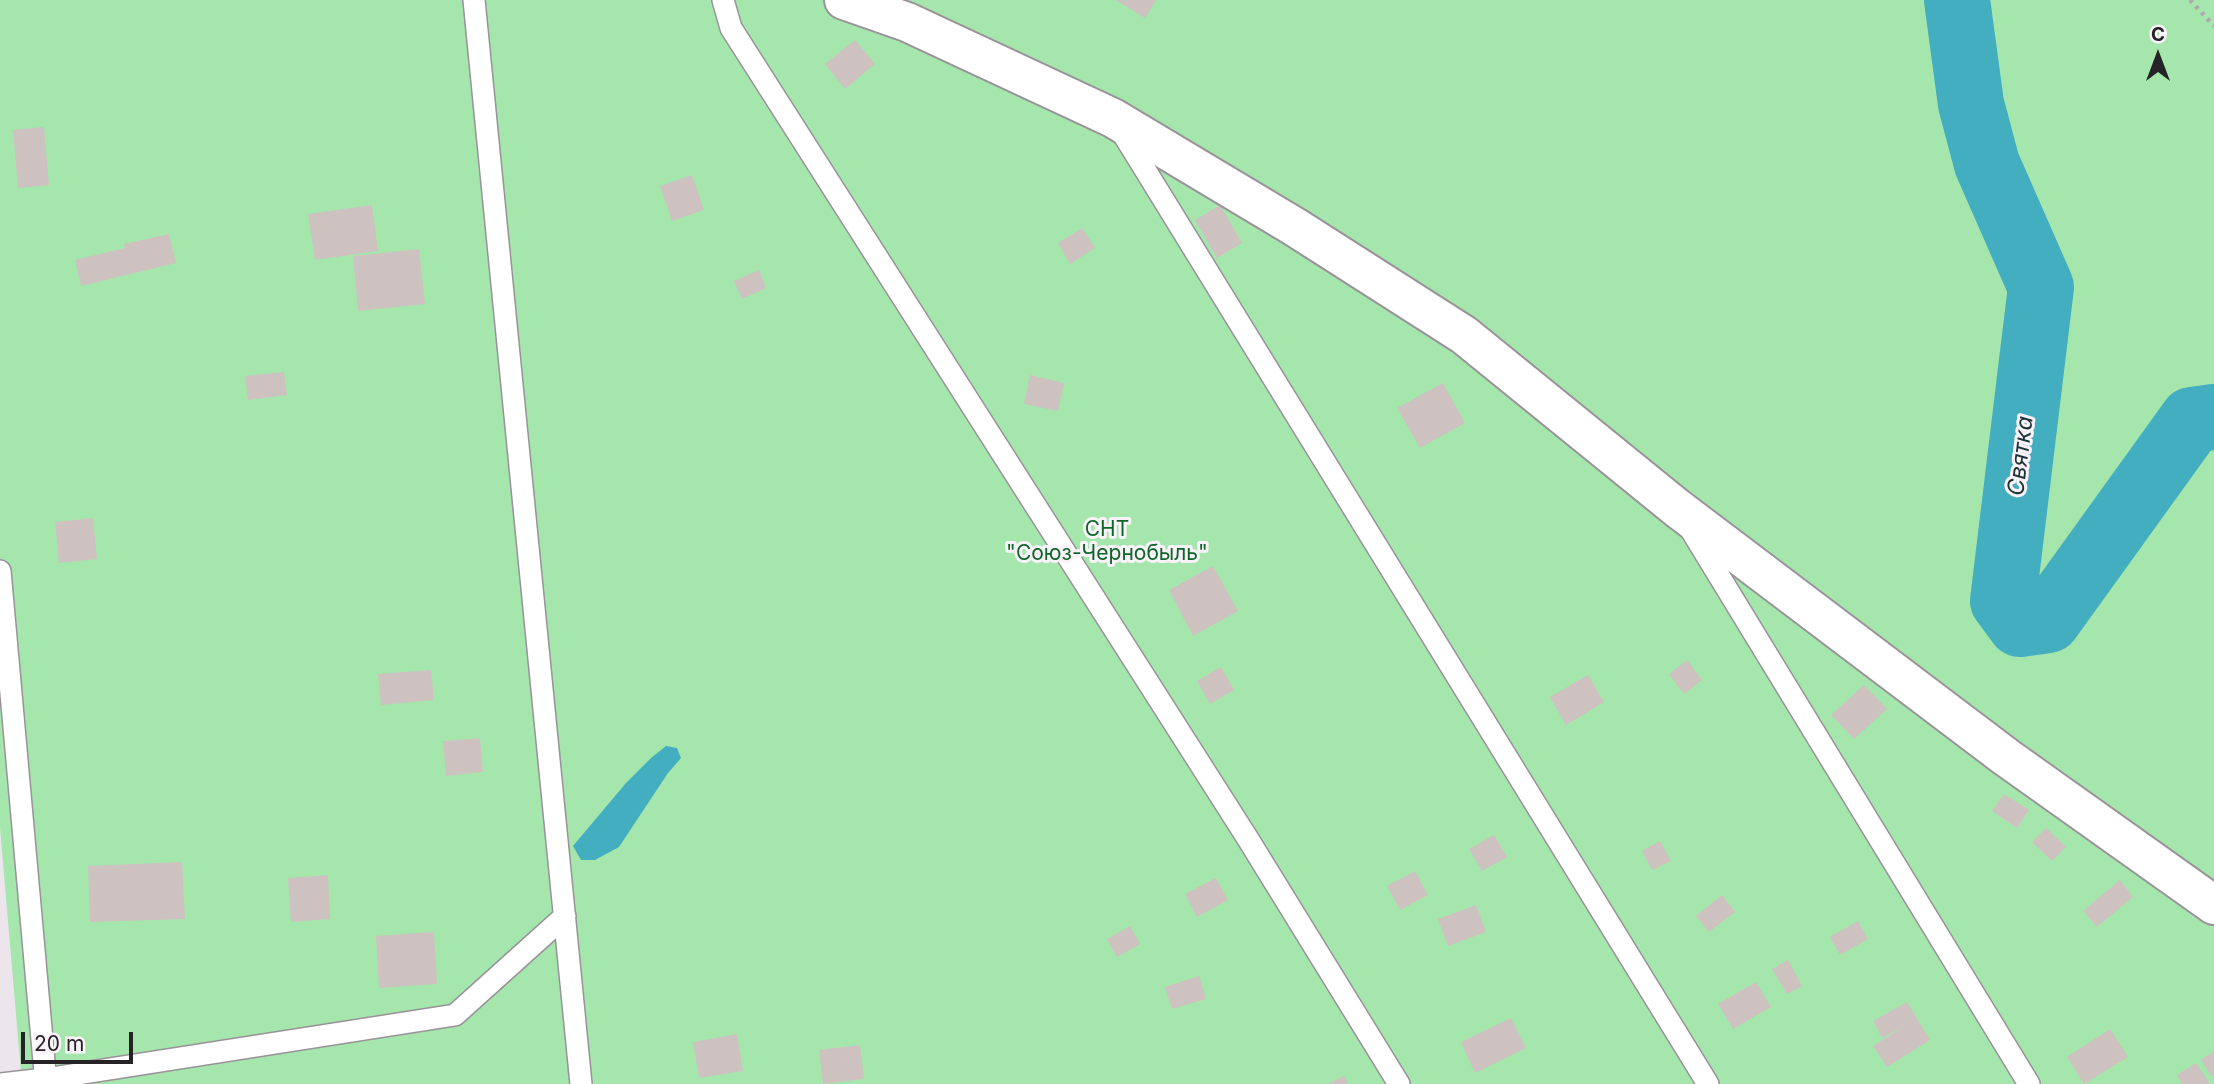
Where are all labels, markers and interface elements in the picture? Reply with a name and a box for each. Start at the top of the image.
north arrow [2123,21,2193,91]
text: С [2151,23,2165,46]
water label: Святка [2002,415,2040,497]
park label: СНТ "Союз-Чернобыль" [1006,517,1208,567]
scale bar [24,1018,136,1062]
text: 20 m [34,1031,84,1056]

